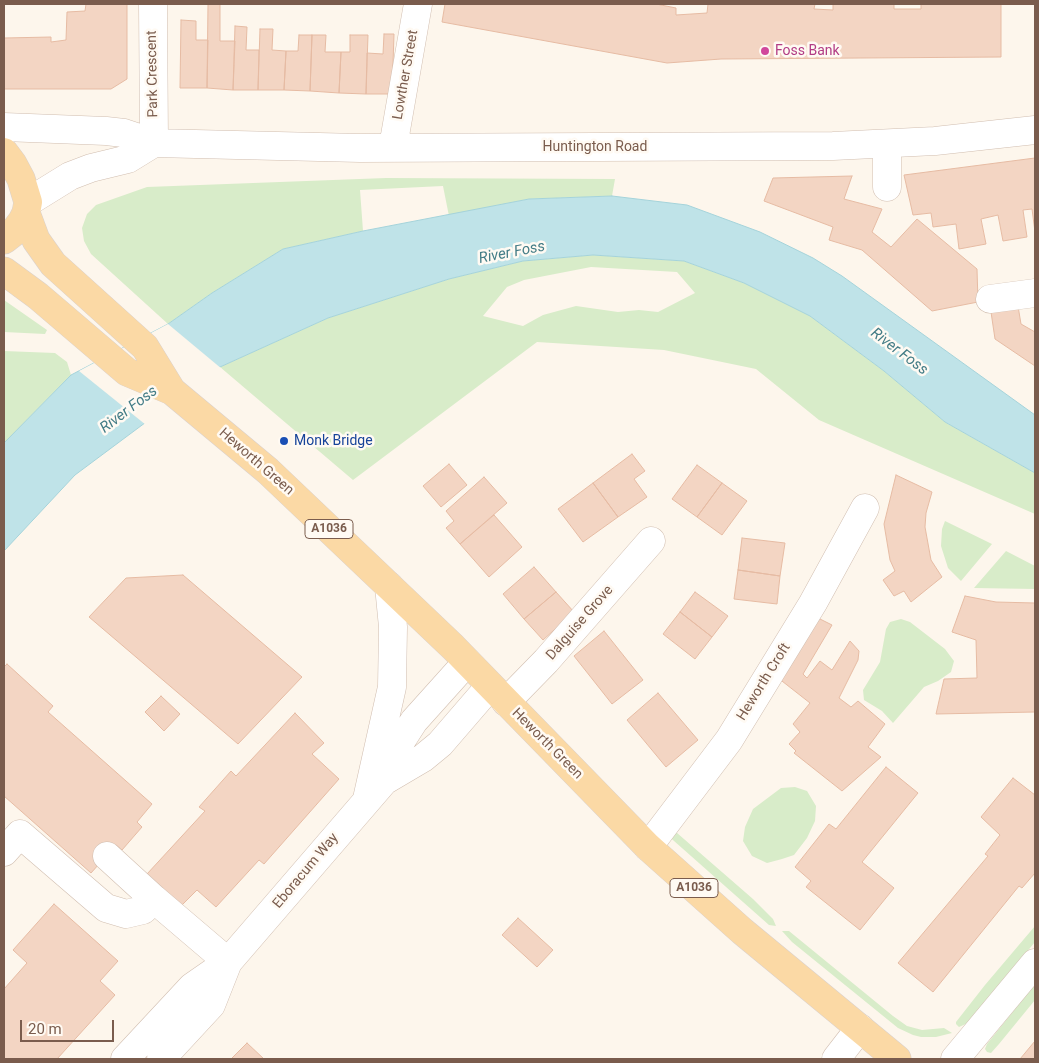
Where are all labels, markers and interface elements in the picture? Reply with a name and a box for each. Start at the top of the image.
street label: Lowther Street [390,29,422,121]
street label: Park Crescent [144,30,162,118]
place label: Foss Bank [775,43,840,59]
marker: Foss Bank [759,45,771,57]
street label: Huntington Road [543,139,647,155]
water label: River Foss [477,238,547,268]
water label: River Foss [867,325,931,379]
water label: River Foss [97,383,161,437]
street label: Heworth Green [215,425,297,499]
place label: Monk Bridge [294,433,373,449]
marker: Monk Bridge [278,435,290,447]
road number: A1036 [305,520,353,538]
street label: Dalguise Grove [543,582,617,664]
street label: Heworth Croft [734,640,794,724]
street label: Heworth Green [508,705,586,783]
street label: Eboracum Way [270,830,342,912]
road number: A1036 [670,878,718,898]
scale bar [22,1010,116,1042]
text: 20 m [28,1020,62,1038]

